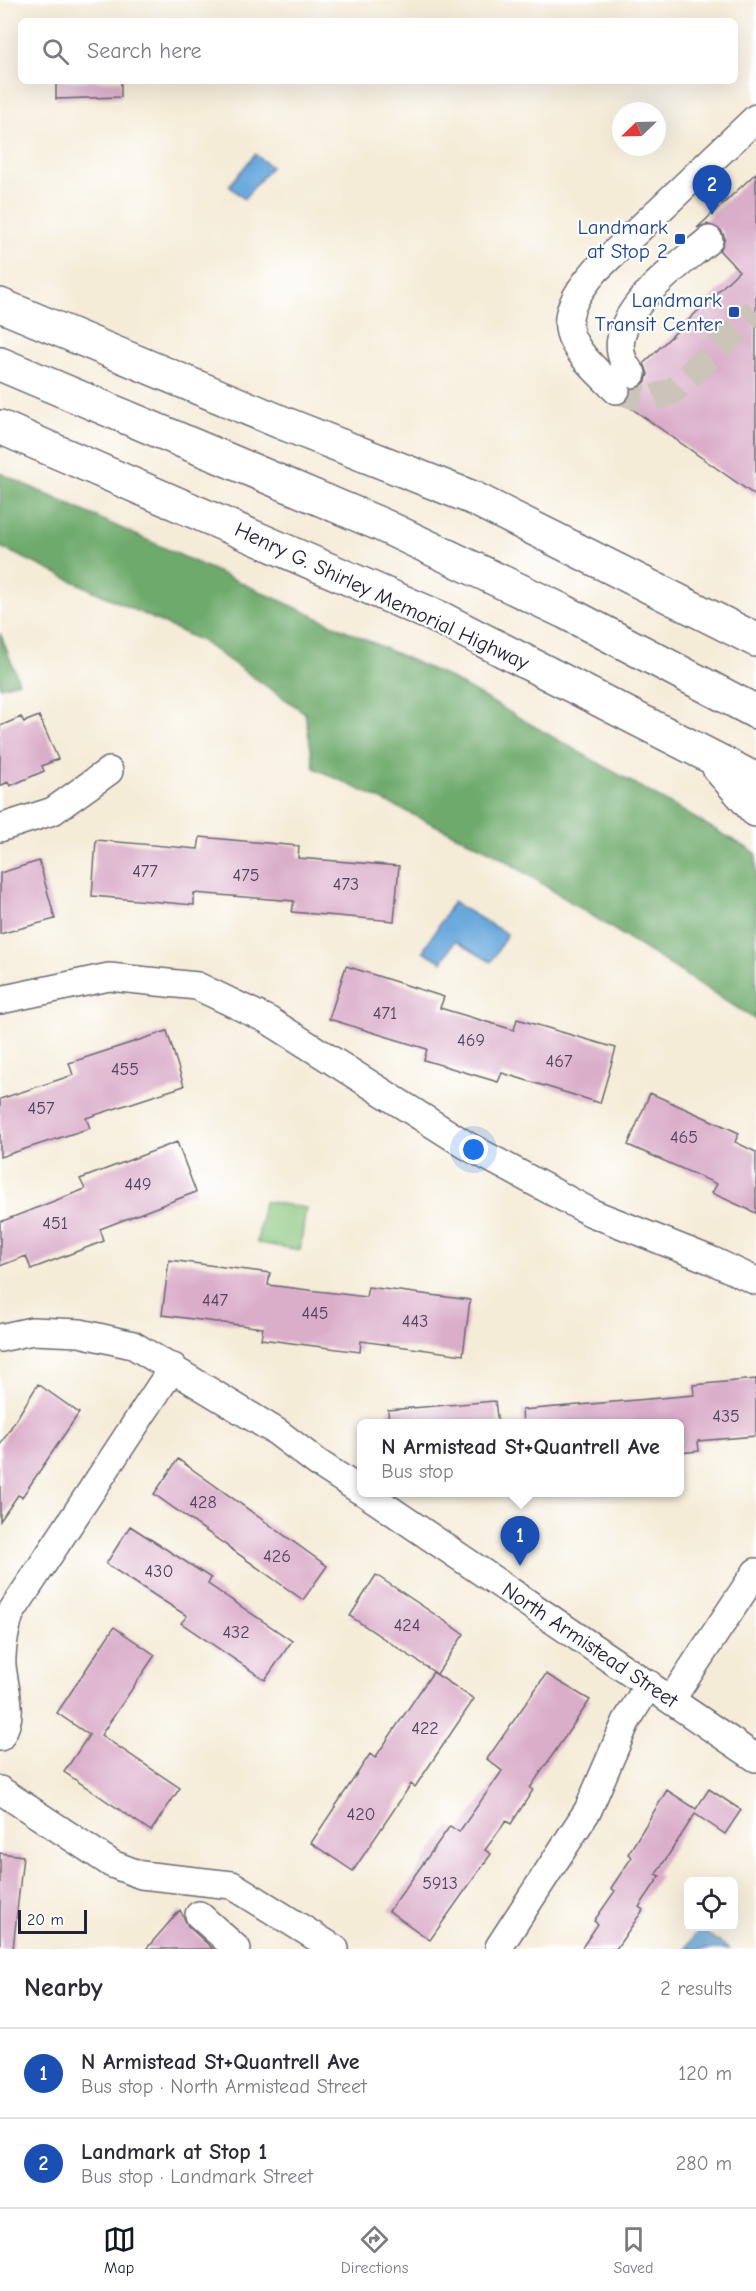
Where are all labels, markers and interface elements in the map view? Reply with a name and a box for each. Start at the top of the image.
search box [18,18,738,84]
icon: search [39,35,72,68]
text: Search here [87,38,202,64]
north arrow [612,102,666,156]
pin: 2 [692,166,732,215]
place label: Landmark at Stop 2 [578,215,668,263]
marker: Landmark at Stop 2 [673,232,687,246]
place label: Landmark Transit Center [595,288,723,336]
marker: Landmark Transit Center [727,305,741,319]
street label: Henry G. Shirley Memorial Highway [231,517,533,675]
house number: 477 [132,861,158,882]
house number: 475 [233,865,259,886]
house number: 473 [333,874,359,895]
house number: 471 [373,1003,397,1024]
house number: 469 [457,1030,485,1051]
house number: 467 [546,1051,573,1072]
house number: 455 [111,1059,139,1080]
house number: 457 [28,1098,55,1119]
house number: 465 [670,1127,698,1148]
your location [459,1135,488,1164]
house number: 449 [125,1174,151,1195]
house number: 451 [42,1213,68,1234]
house number: 447 [202,1290,228,1311]
house number: 445 [301,1303,329,1324]
house number: 443 [402,1311,428,1332]
house number: 435 [712,1406,740,1427]
popup [357,1419,684,1497]
text: N Armistead St+Quantrell Ave [381,1434,660,1460]
text: Bus stop [381,1460,454,1483]
house number: 428 [189,1492,217,1513]
pin: 1 [500,1516,540,1566]
house number: 426 [263,1546,291,1567]
house number: 430 [145,1561,173,1582]
street label: North Armistead Street [498,1577,683,1713]
house number: 424 [394,1615,420,1636]
house number: 432 [222,1622,250,1643]
house number: 422 [411,1718,439,1739]
house number: 420 [346,1804,376,1825]
house number: 5913 [422,1873,458,1894]
map controls [684,1877,738,1931]
button: locate [684,1877,738,1931]
scale bar [18,1907,87,1934]
text: 20 m [27,1911,64,1929]
text: Nearby [24,1973,103,2003]
text: 2 results [660,1977,732,2000]
text: N Armistead St+Quantrell Ave [81,2049,359,2075]
text: 1 [40,2062,47,2085]
text: 120 m [678,2062,732,2085]
text: Bus stop · North Armistead Street [81,2075,367,2098]
text: Landmark at Stop 1 [81,2139,267,2165]
text: 2 [39,2152,48,2175]
text: 280 m [676,2152,732,2175]
text: Bus stop · Landmark Street [81,2165,313,2188]
tab: Map [103,2223,136,2277]
tab: Directions [341,2223,408,2277]
tab: Saved [613,2223,653,2277]

